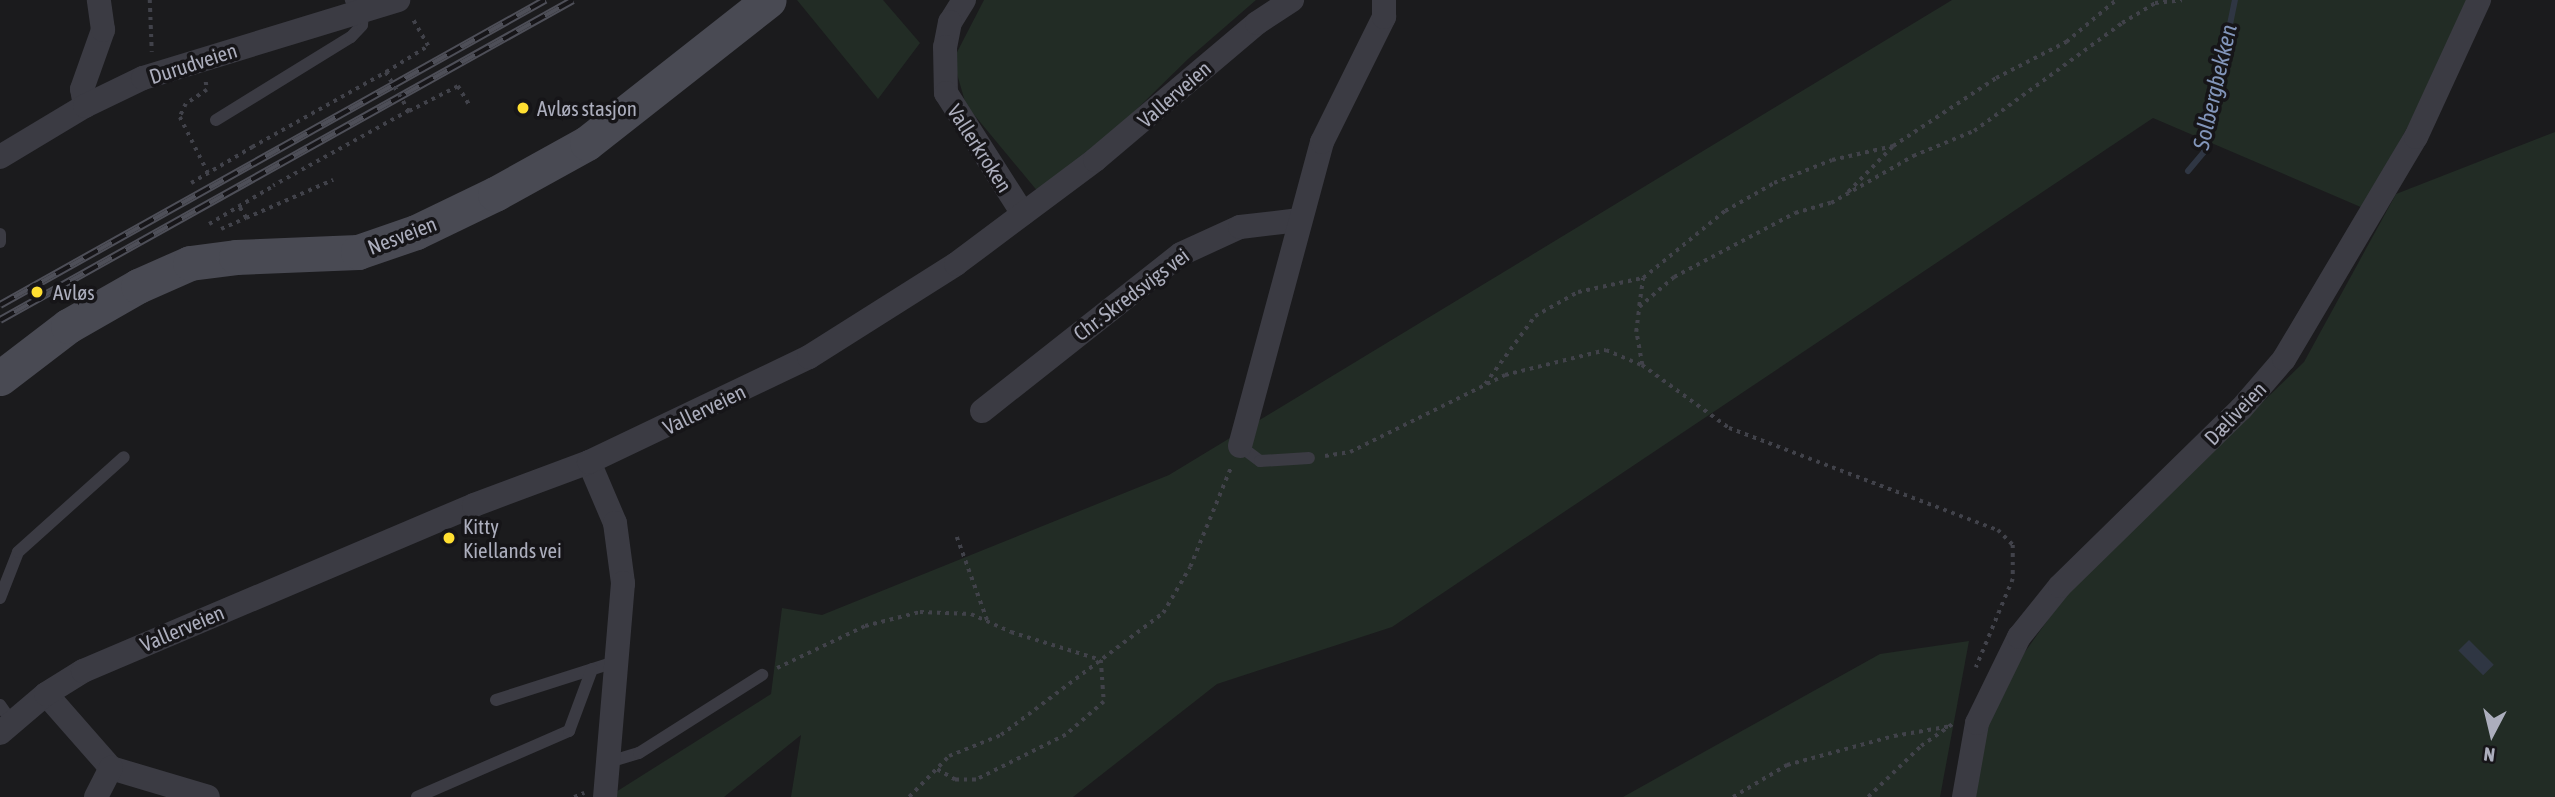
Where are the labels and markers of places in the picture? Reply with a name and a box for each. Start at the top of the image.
place label: Avløs stasjon [537,95,637,121]
marker: Avløs stasjon [515,100,531,116]
place label: Avløs [53,279,95,305]
marker: Avløs [27,282,47,302]
place label: Kitty Kiellands vei [463,513,562,563]
marker: Kitty Kiellands vei [441,530,457,546]

